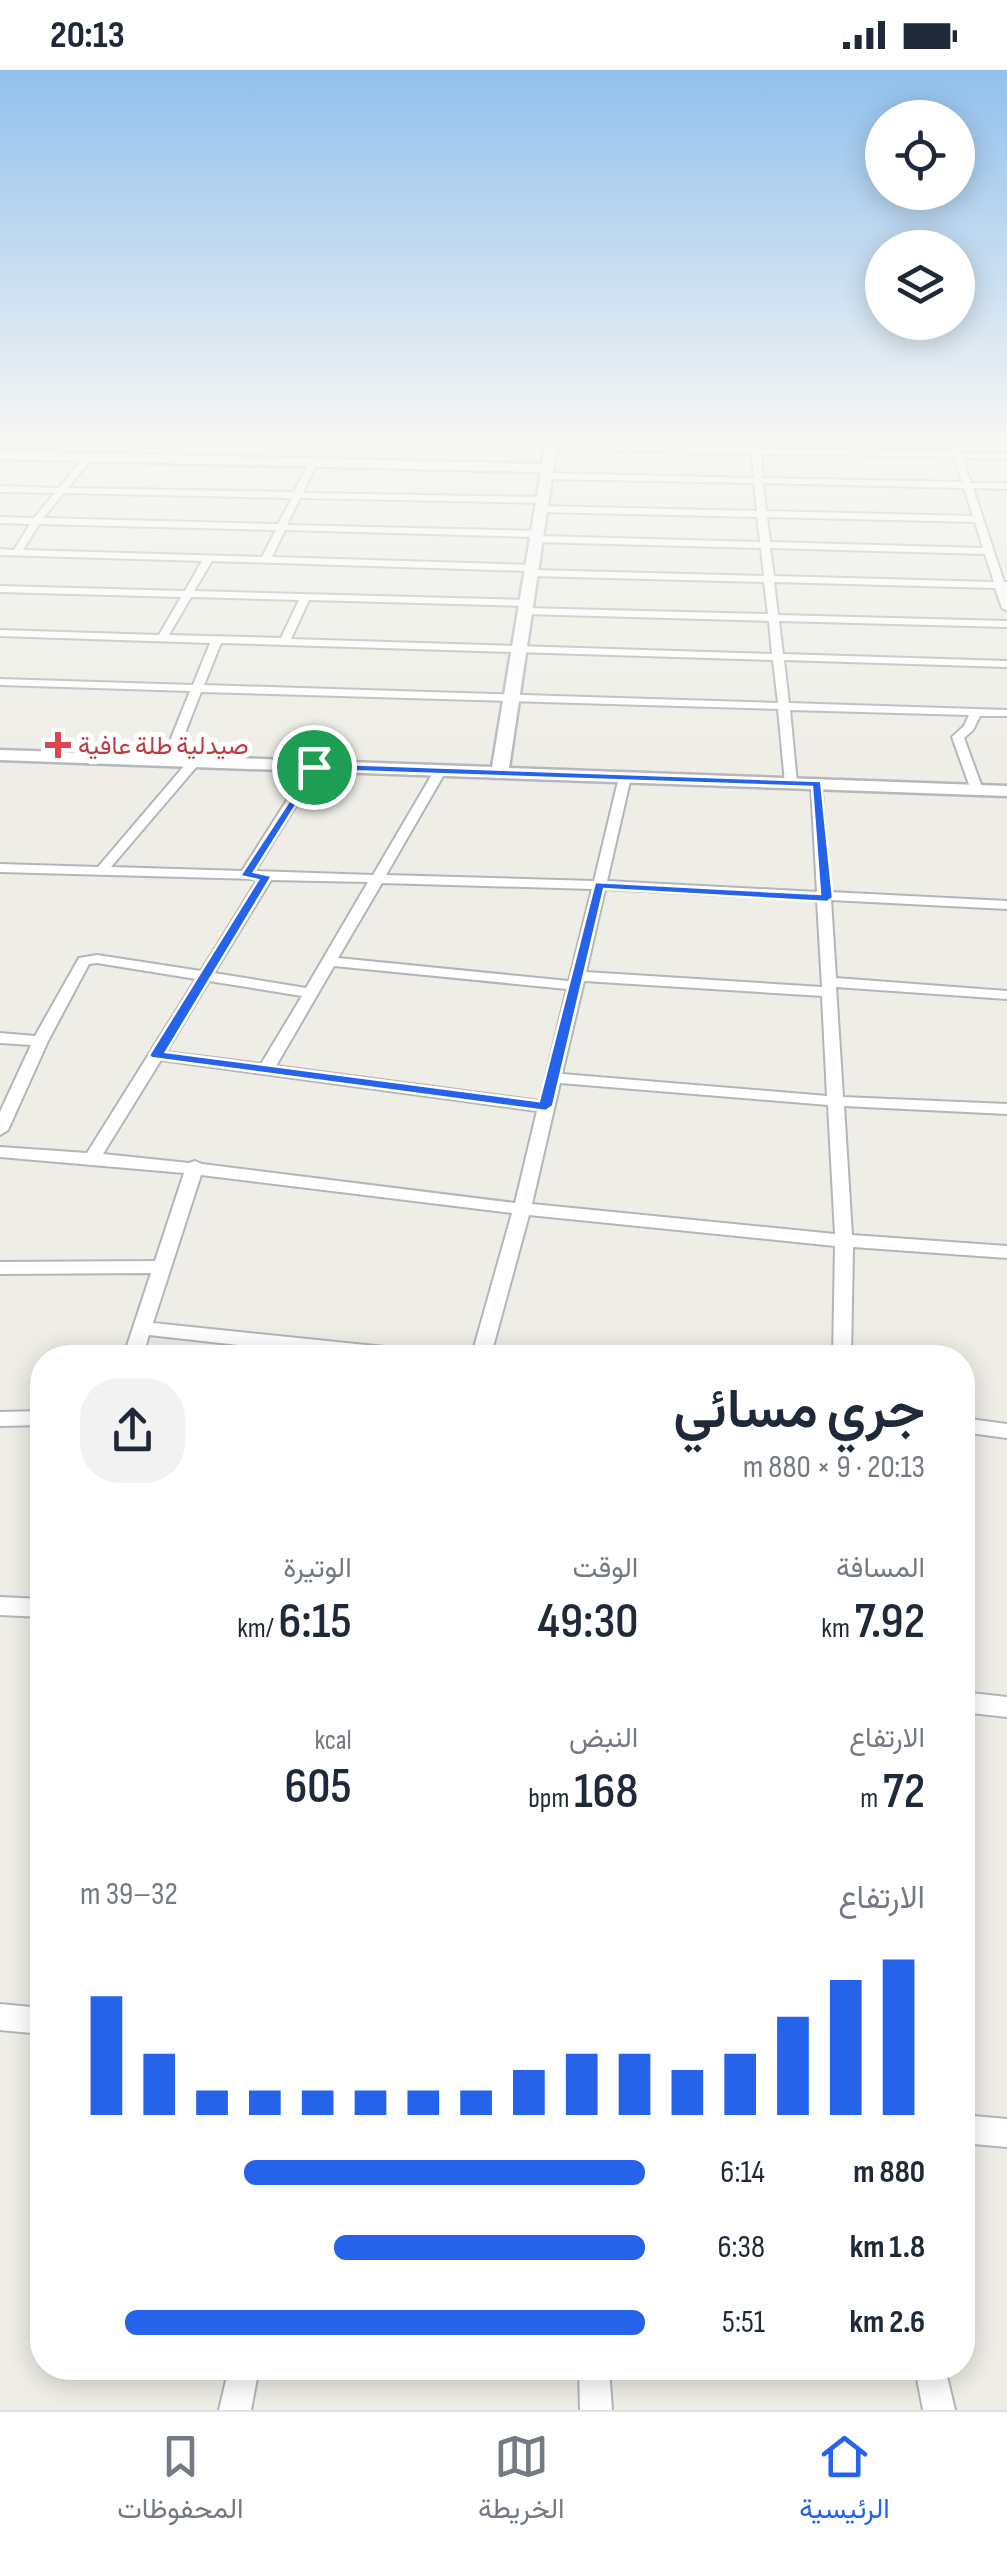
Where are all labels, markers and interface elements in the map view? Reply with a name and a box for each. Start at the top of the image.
text: 20:13 [50,13,125,58]
map controls [865,100,975,340]
button: locate [865,100,975,210]
button: layers [865,230,975,340]
pin [272,725,357,810]
place label: صيدلية طلة عافية [78,731,249,762]
marker: صيدلية طلة عافية [47,734,69,756]
icon: arrive [287,740,342,795]
text: جري مسائي [673,1377,925,1444]
button: share [80,1378,185,1483]
text: 20:13 · 9 × 880 m [743,1448,925,1487]
text: الوتيرة [283,1552,352,1585]
text: الوقت [573,1552,638,1585]
text: المسافة [836,1552,925,1585]
text: 6:15 [278,1592,352,1652]
text: 49:30 [538,1592,638,1652]
text: 7.92 [854,1592,925,1652]
text: /km [237,1612,278,1645]
text: km [821,1612,854,1645]
text: النبض [569,1722,638,1755]
text: الارتفاع [849,1722,925,1755]
text: kcal [315,1724,352,1757]
text: 605 [285,1757,352,1817]
text: 168 [574,1762,638,1822]
text: 72 [883,1762,925,1822]
text: bpm [528,1782,574,1815]
text: m [860,1782,883,1815]
text: 32–39 m [80,1875,178,1914]
text: الارتفاع [838,1879,925,1918]
text: 6:14 [720,2153,765,2192]
text: 880 m [853,2153,925,2192]
text: 6:38 [718,2228,765,2267]
text: 1.8 km [850,2228,925,2267]
text: 5:51 [722,2303,765,2342]
text: 2.6 km [850,2303,925,2342]
tab: المحفوظات [117,2429,243,2533]
tab: الخريطة [478,2429,565,2533]
tab: الرئيسية [799,2429,890,2533]

